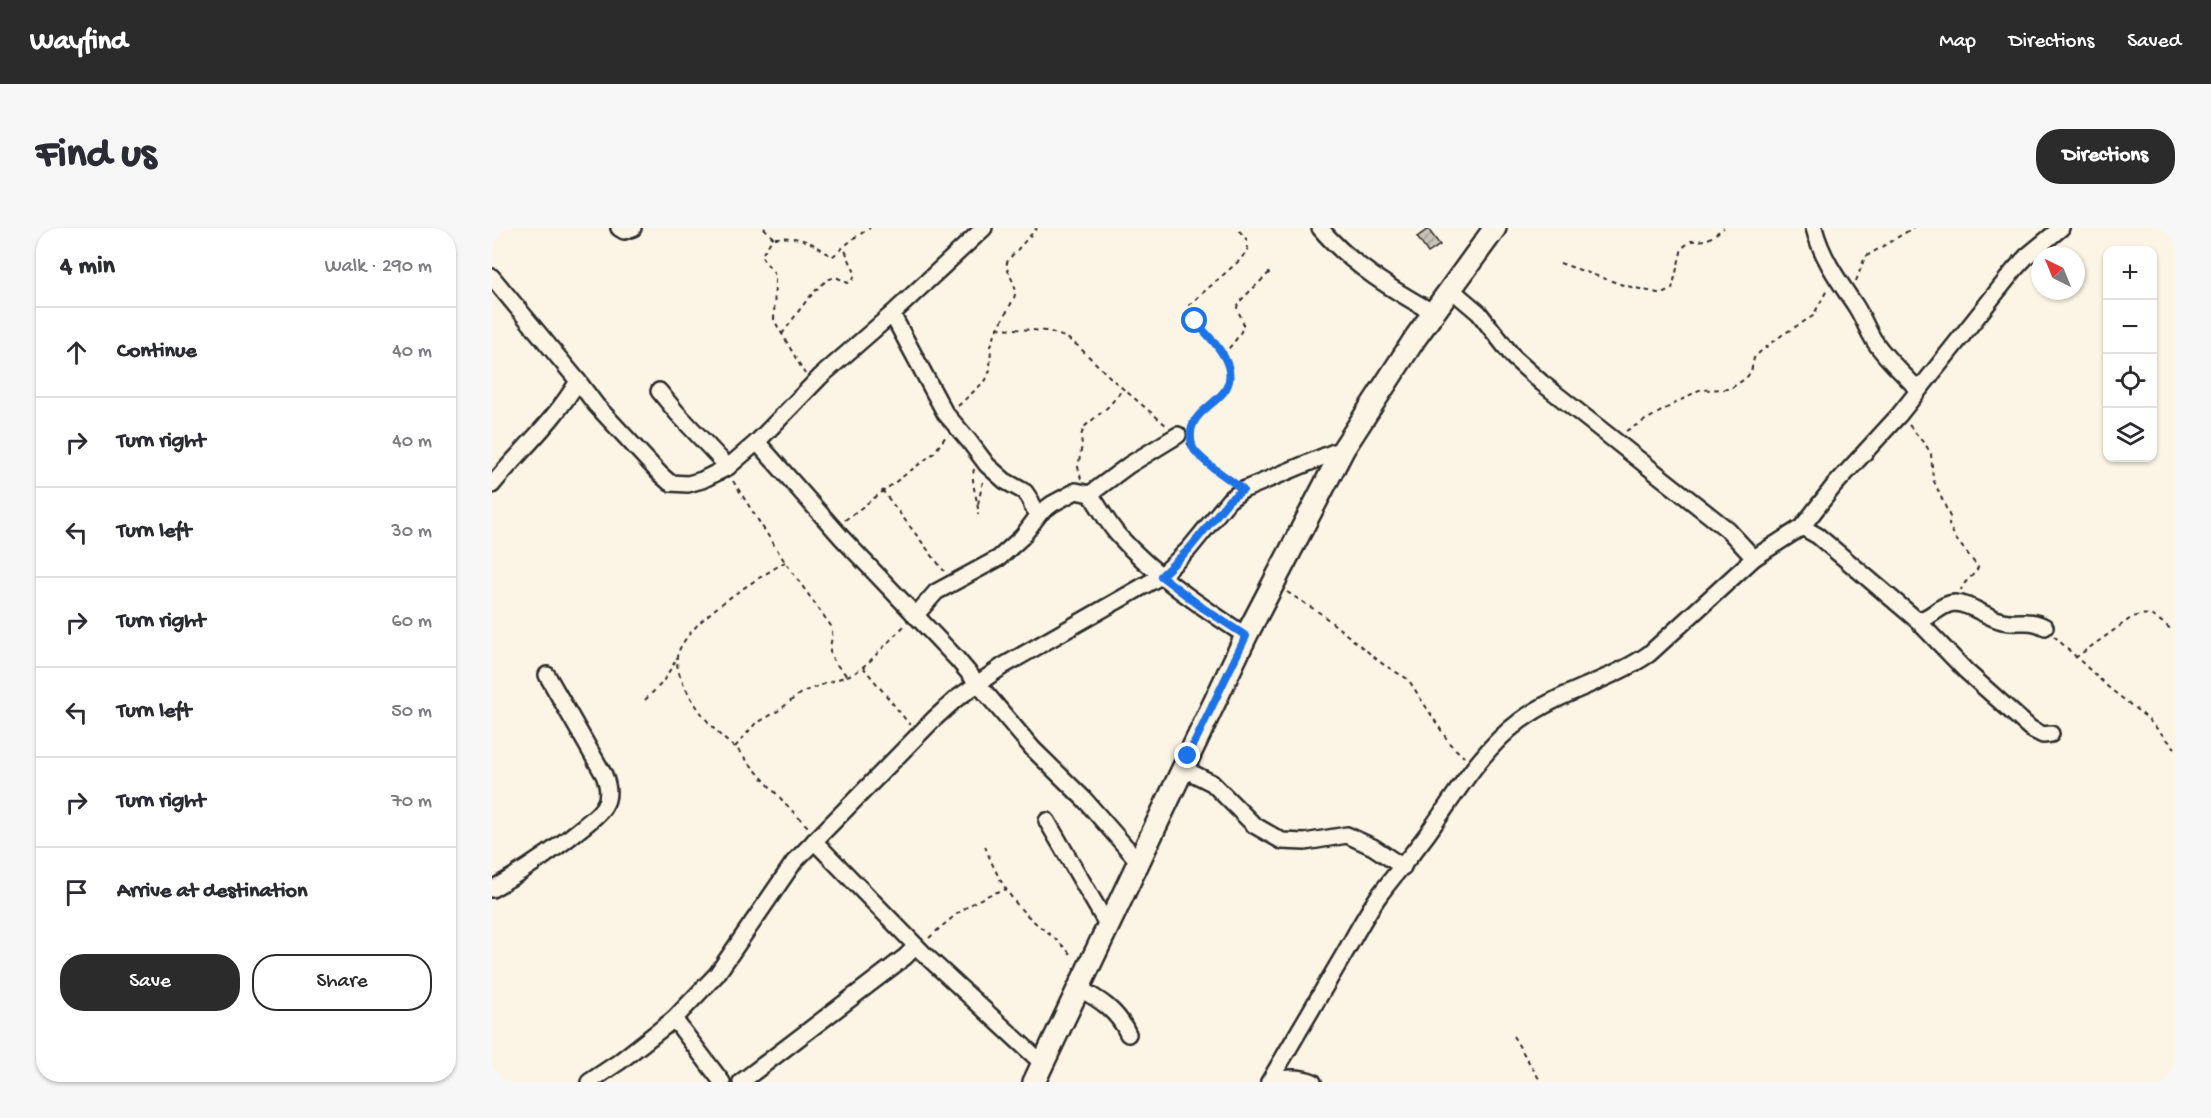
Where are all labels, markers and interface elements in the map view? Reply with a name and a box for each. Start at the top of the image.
text: Wayfind [30,26,127,59]
text: Map [1939,30,1976,55]
text: Directions [2009,30,2094,55]
text: Saved [2127,30,2181,55]
button: Directions [2036,129,2175,184]
text: Find us [36,132,156,181]
north arrow [2031,246,2085,300]
map controls [2103,246,2157,462]
button: + [2103,246,2157,300]
text: 4 min [60,252,115,283]
text: Walk · 290 m [325,256,432,279]
button: − [2103,300,2157,354]
route start [1181,307,1207,333]
icon: ahead [60,336,93,369]
text: Continue [117,339,197,365]
text: 40 m [392,341,432,364]
button: locate [2103,354,2157,408]
button: layers [2103,408,2157,462]
icon: right [60,426,93,459]
text: Turn right [117,429,205,455]
text: 40 m [392,431,432,454]
icon: left [60,516,93,549]
text: Turn left [117,519,191,545]
text: 30 m [391,521,432,544]
icon: right [60,606,93,639]
text: Turn right [117,609,205,635]
text: 60 m [392,611,432,634]
icon: left [60,696,93,729]
text: Turn left [117,699,191,725]
text: 50 m [391,701,432,724]
route end [1174,742,1200,768]
icon: right [60,786,93,819]
text: Turn right [117,789,205,815]
text: 70 m [391,791,432,814]
icon: arrive [60,876,93,909]
text: Arrive at destination [117,879,307,905]
button: Save [60,954,240,1011]
button: Share [252,954,432,1011]

